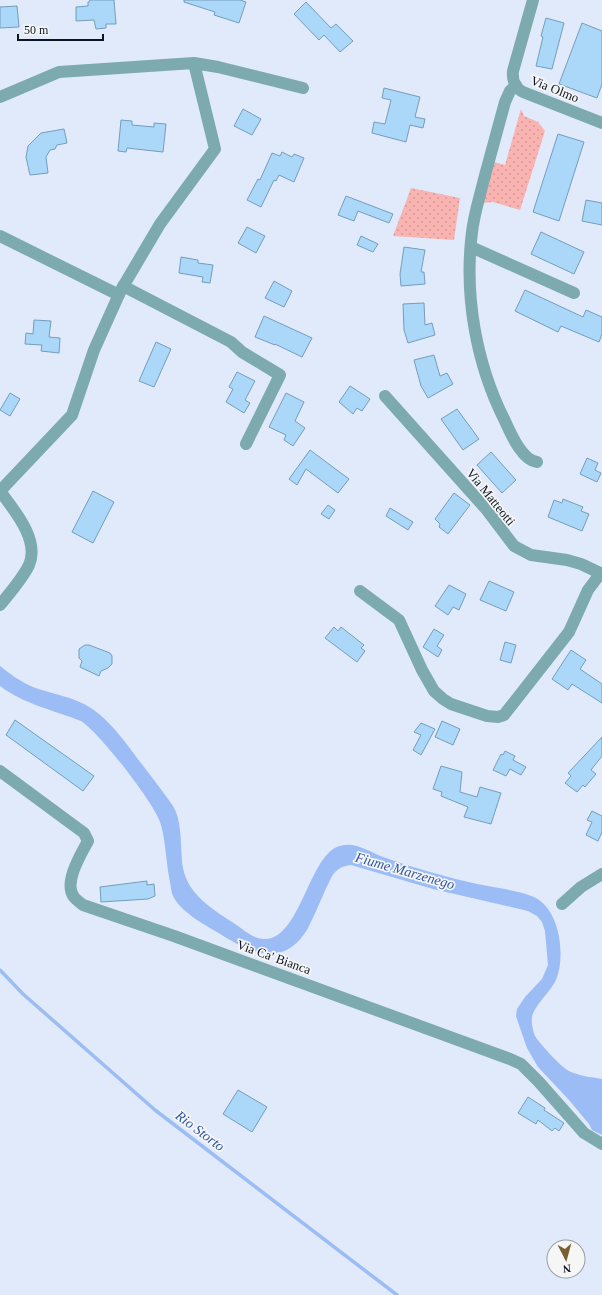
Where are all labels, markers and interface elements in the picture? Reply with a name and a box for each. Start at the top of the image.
scale bar [18,16,103,42]
text: 50 m [24,23,49,37]
street label: Via Olmo [529,73,581,105]
street label: Via Matteotti [463,466,519,529]
water label: Fiume Marzenego [353,849,456,892]
street label: Via Ca' Bianca [235,937,313,977]
water label: Rio Storto [172,1107,227,1154]
north arrow [546,1239,586,1279]
text: N [562,1263,572,1275]

